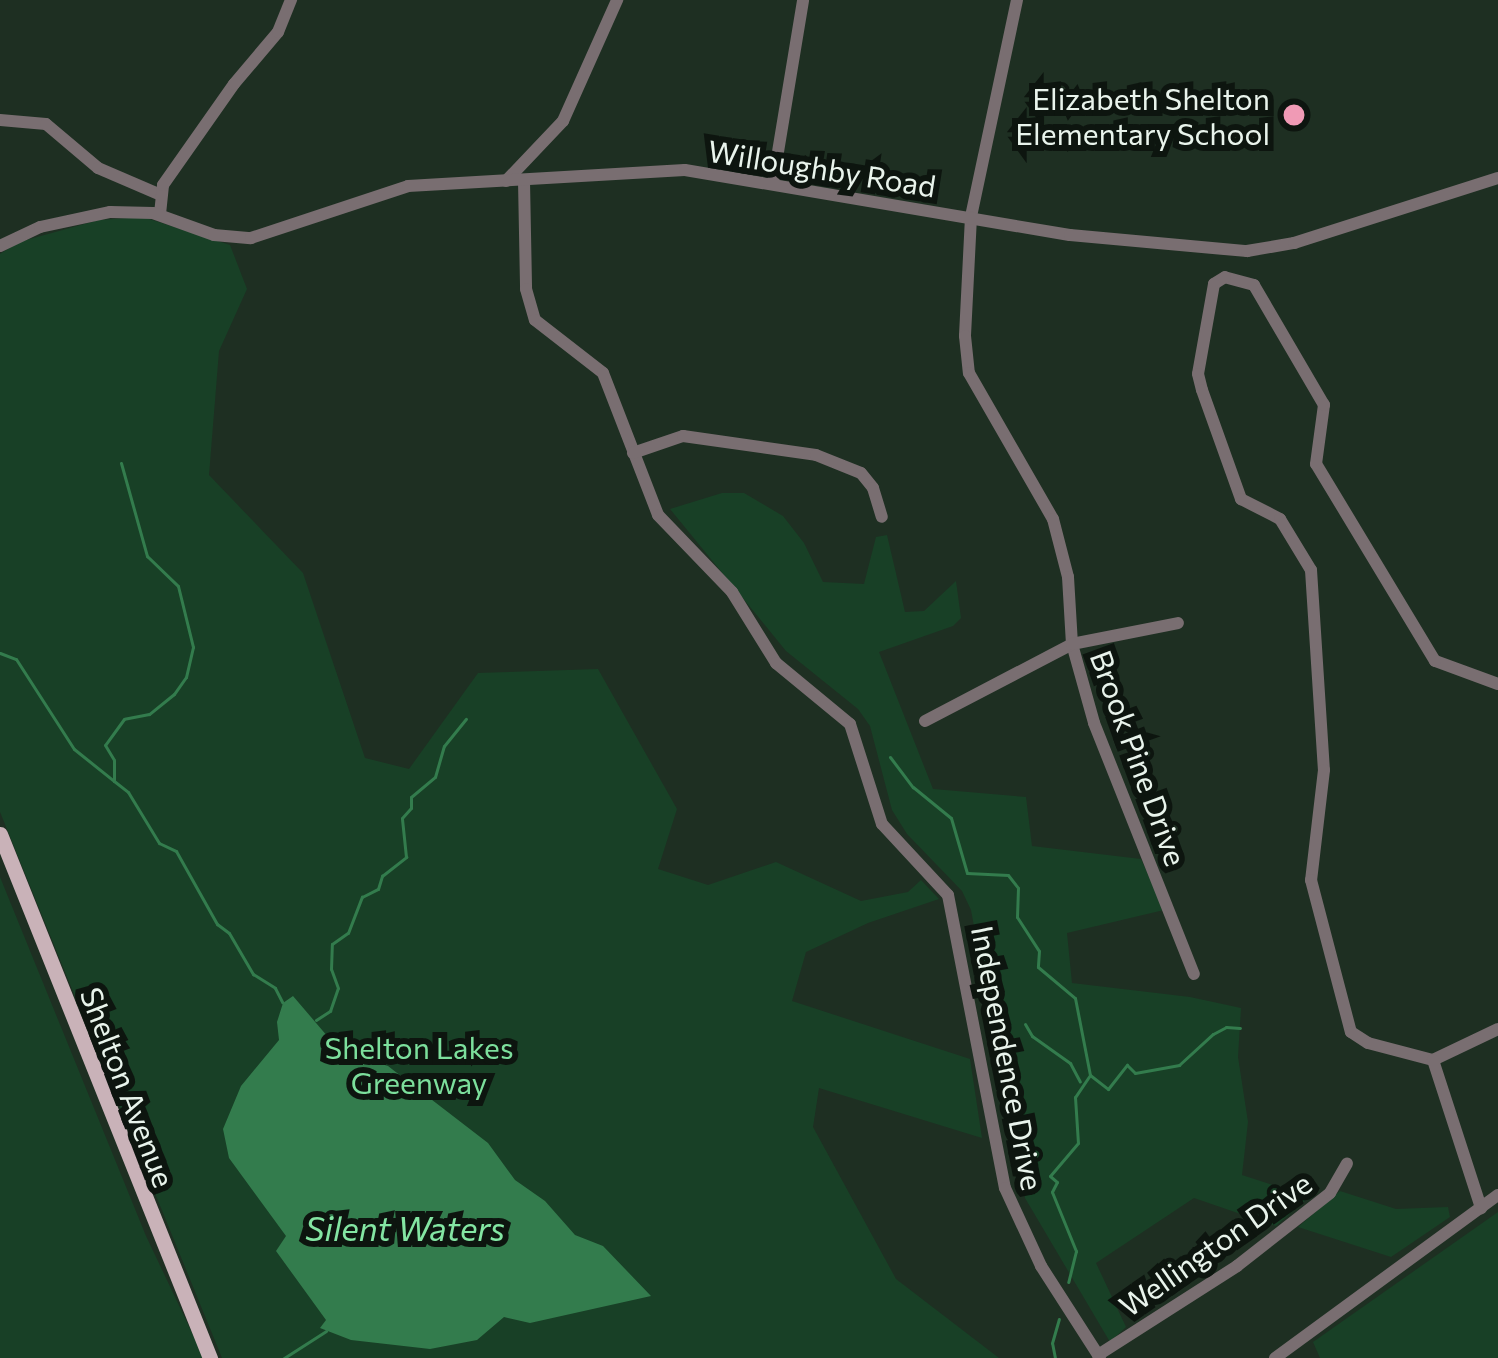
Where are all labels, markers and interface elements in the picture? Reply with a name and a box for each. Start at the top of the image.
place label: Elizabeth Shelton Elementary School [1015,80,1270,150]
marker: Elizabeth Shelton Elementary School [1281,102,1307,128]
street label: Willoughby Road [705,132,939,204]
street label: Brook Pine Drive [1083,645,1195,871]
street label: Independence Drive [965,923,1051,1193]
street label: Shelton Avenue [73,982,183,1192]
park label: Shelton Lakes Greenway [324,1029,514,1100]
street label: Wellington Drive [1112,1164,1318,1324]
water label: Silent Waters [305,1208,505,1248]

